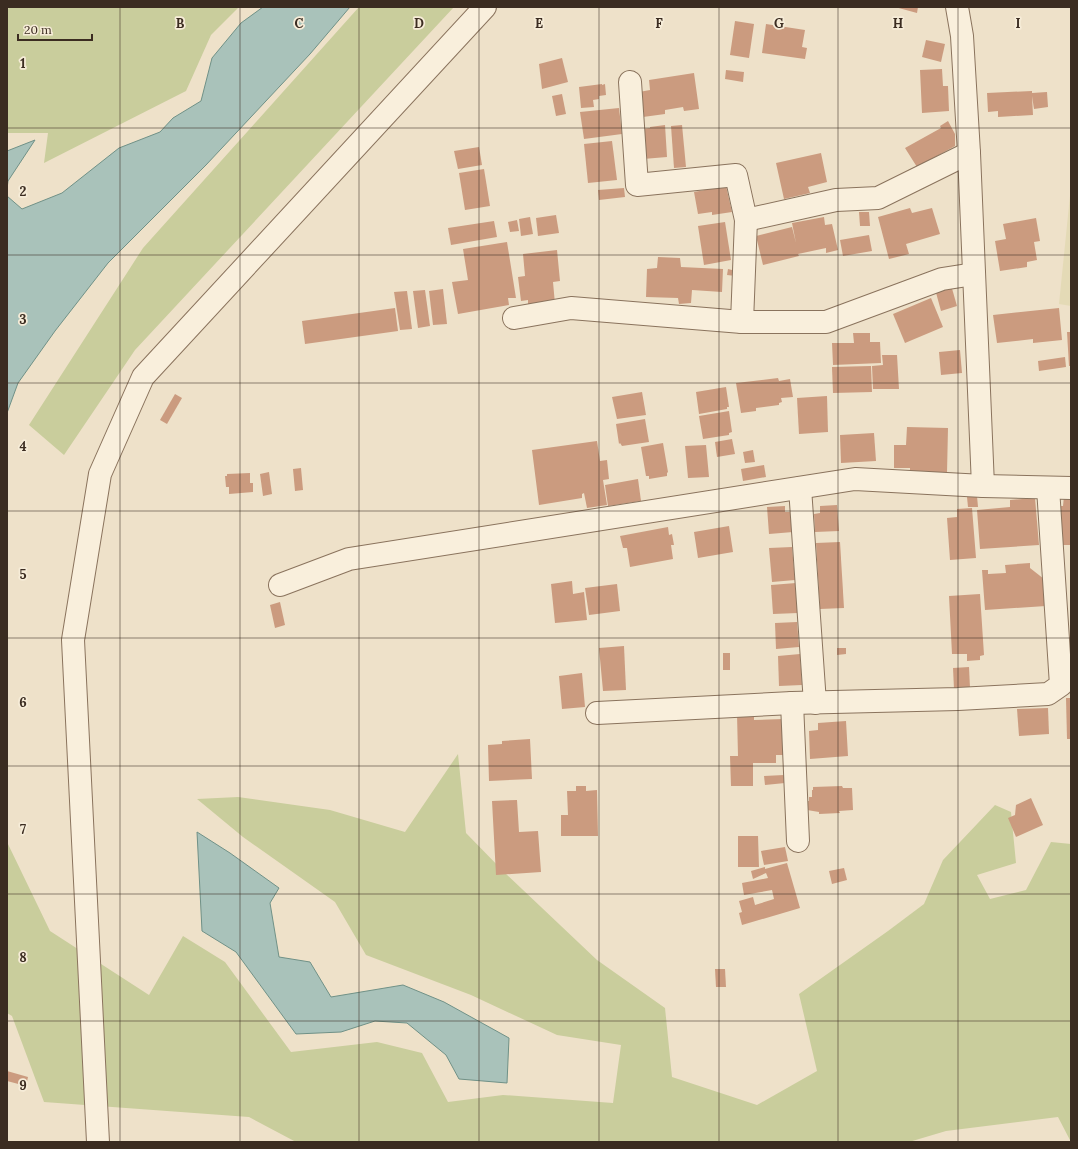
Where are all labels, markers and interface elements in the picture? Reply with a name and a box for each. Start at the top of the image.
text: B [176,15,185,32]
text: C [295,15,304,32]
text: D [414,15,424,32]
text: E [535,15,543,32]
text: F [655,15,663,32]
text: G [774,15,784,32]
text: H [893,15,903,32]
text: I [1015,15,1021,32]
scale bar [18,16,92,42]
text: 20 m [24,22,52,37]
text: 1 [20,55,26,72]
text: 2 [20,183,27,200]
text: 3 [19,311,27,328]
text: 4 [19,438,27,455]
text: 5 [19,566,27,583]
text: 6 [19,694,27,711]
text: 7 [20,821,26,838]
text: 8 [19,949,27,966]
text: 9 [19,1077,27,1094]

